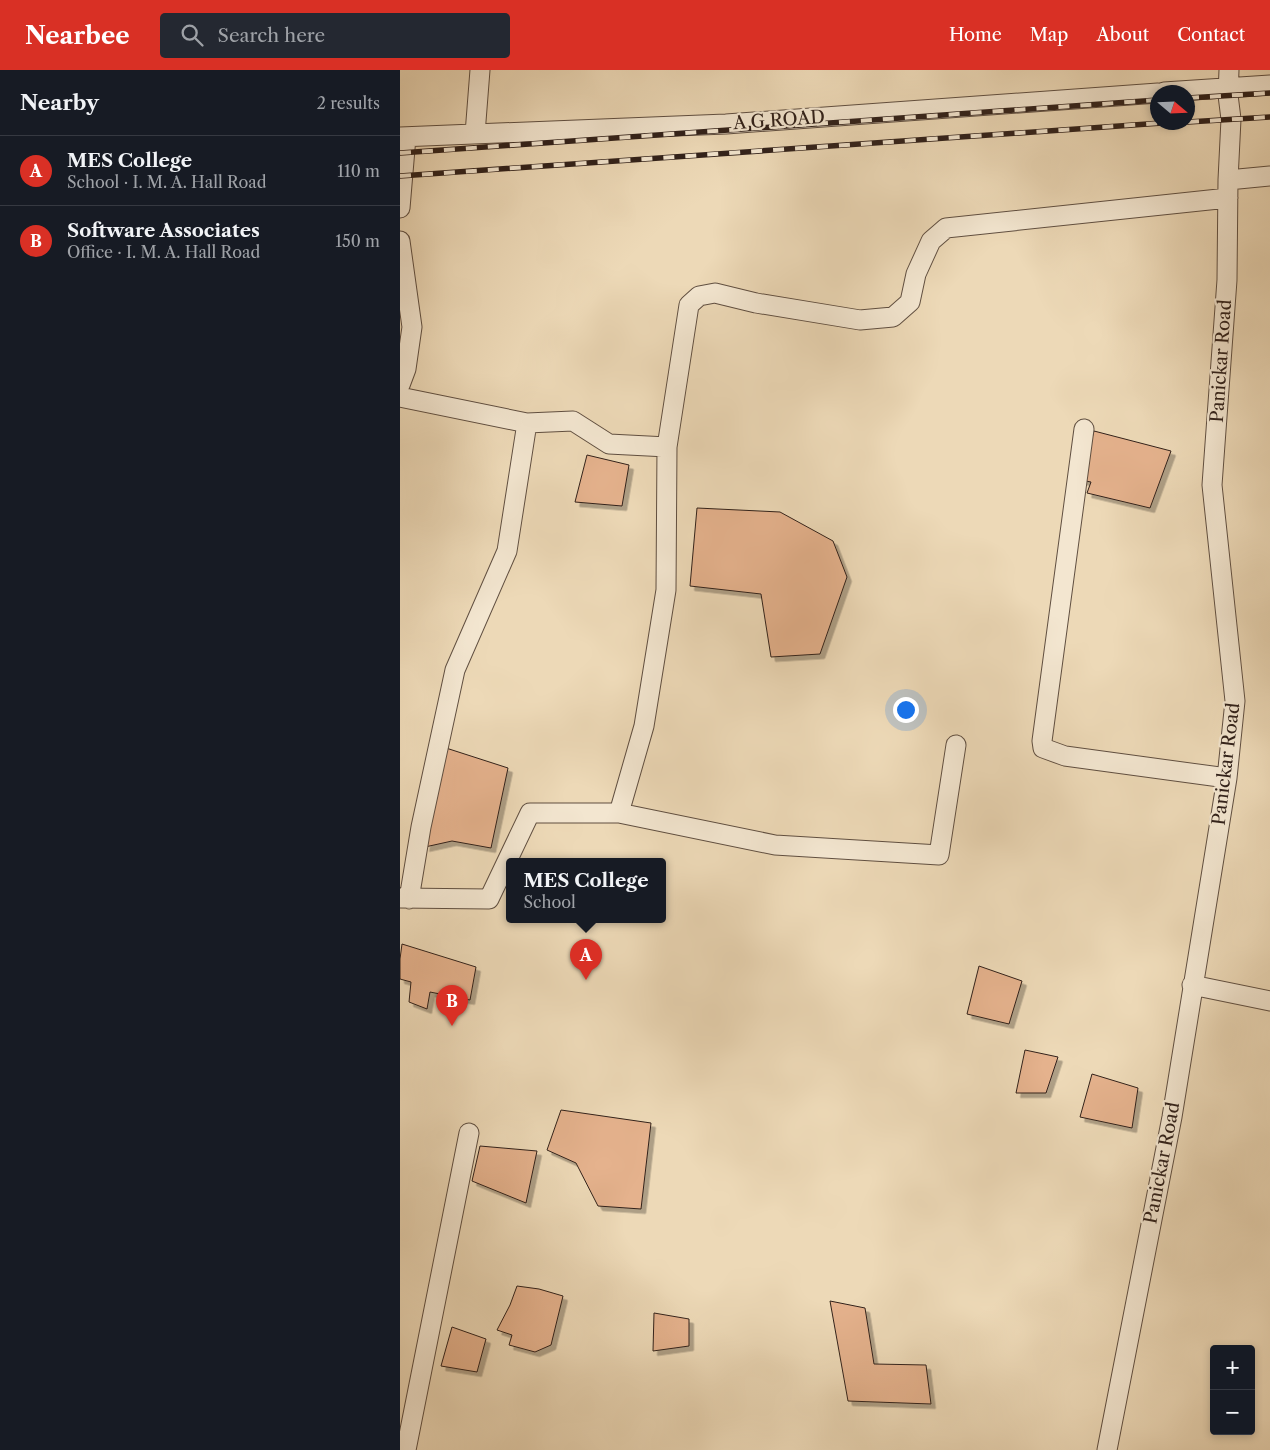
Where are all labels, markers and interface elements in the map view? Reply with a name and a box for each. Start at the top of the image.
search box [160,13,510,58]
text: Nearbee [25,21,130,50]
icon: search [178,21,206,49]
text: Search here [218,24,325,47]
text: Home [949,24,1002,46]
text: Map [1030,24,1068,46]
text: About [1096,24,1149,46]
text: Contact [1177,24,1245,46]
north arrow [1150,85,1195,130]
text: Nearby [20,90,99,115]
text: 2 results [317,93,380,113]
street label: A G ROAD [731,106,826,134]
text: MES College [67,149,192,172]
text: A [30,161,42,181]
text: 110 m [337,161,380,181]
text: School · I. M. A. Hall Road [67,172,266,192]
text: Software Associates [67,219,260,242]
text: B [30,231,42,251]
text: 150 m [335,231,380,251]
text: Office · I. M. A. Hall Road [67,242,260,262]
street label: Panickar Road [1206,299,1236,423]
your location [893,697,919,723]
street label: Panickar Road [1208,701,1244,827]
popup [506,858,666,923]
text: MES College [523,869,649,892]
text: School [523,892,576,912]
pin: A [570,939,602,980]
pin: B [436,985,468,1026]
street label: Panickar Road [1139,1100,1185,1226]
map controls [1210,1345,1255,1435]
button: + [1210,1345,1255,1390]
button: − [1210,1390,1255,1435]

